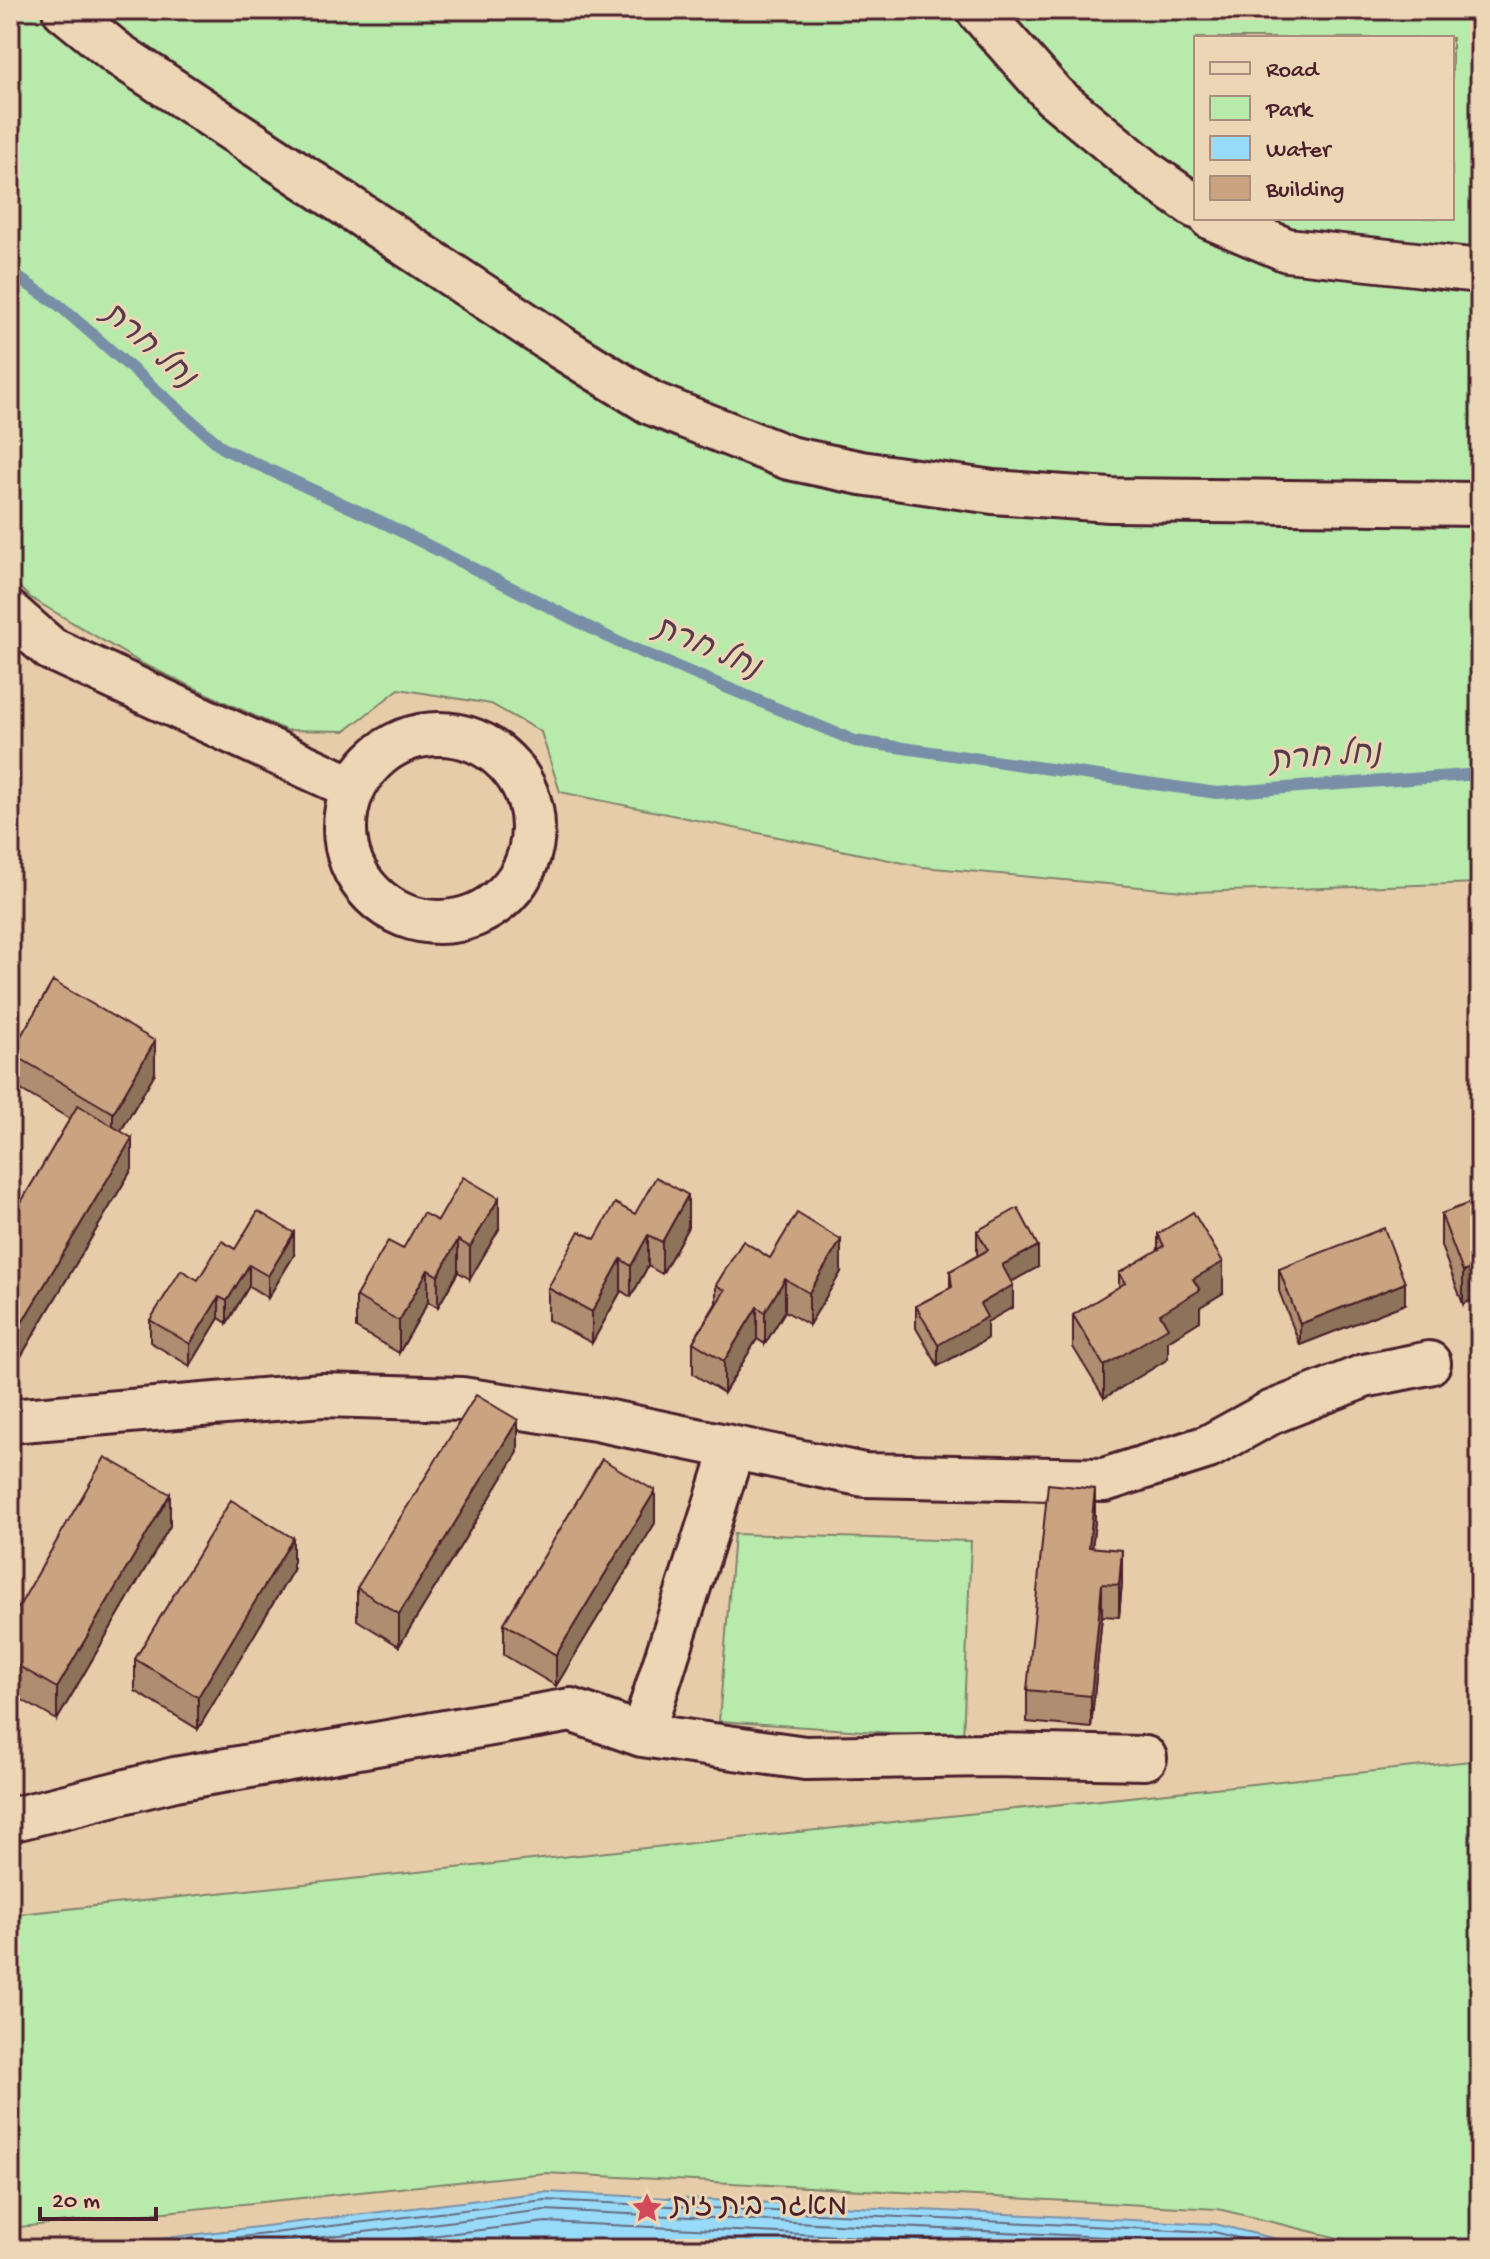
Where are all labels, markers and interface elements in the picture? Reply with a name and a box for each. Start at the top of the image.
legend [1194,36,1454,220]
text: Road [1266,57,1320,86]
text: Park [1265,97,1314,126]
text: Water [1266,137,1333,166]
text: Building [1265,177,1344,206]
water label: נחל חרת [91,294,204,399]
water label: נחל חרת [646,608,767,690]
water label: נחל חרת [1267,734,1384,782]
scale bar [40,2171,156,2221]
text: 20 m [52,2188,100,2217]
place icon: מאגר בית זית [630,2191,664,2225]
place label: מאגר בית זית [669,2191,848,2226]

